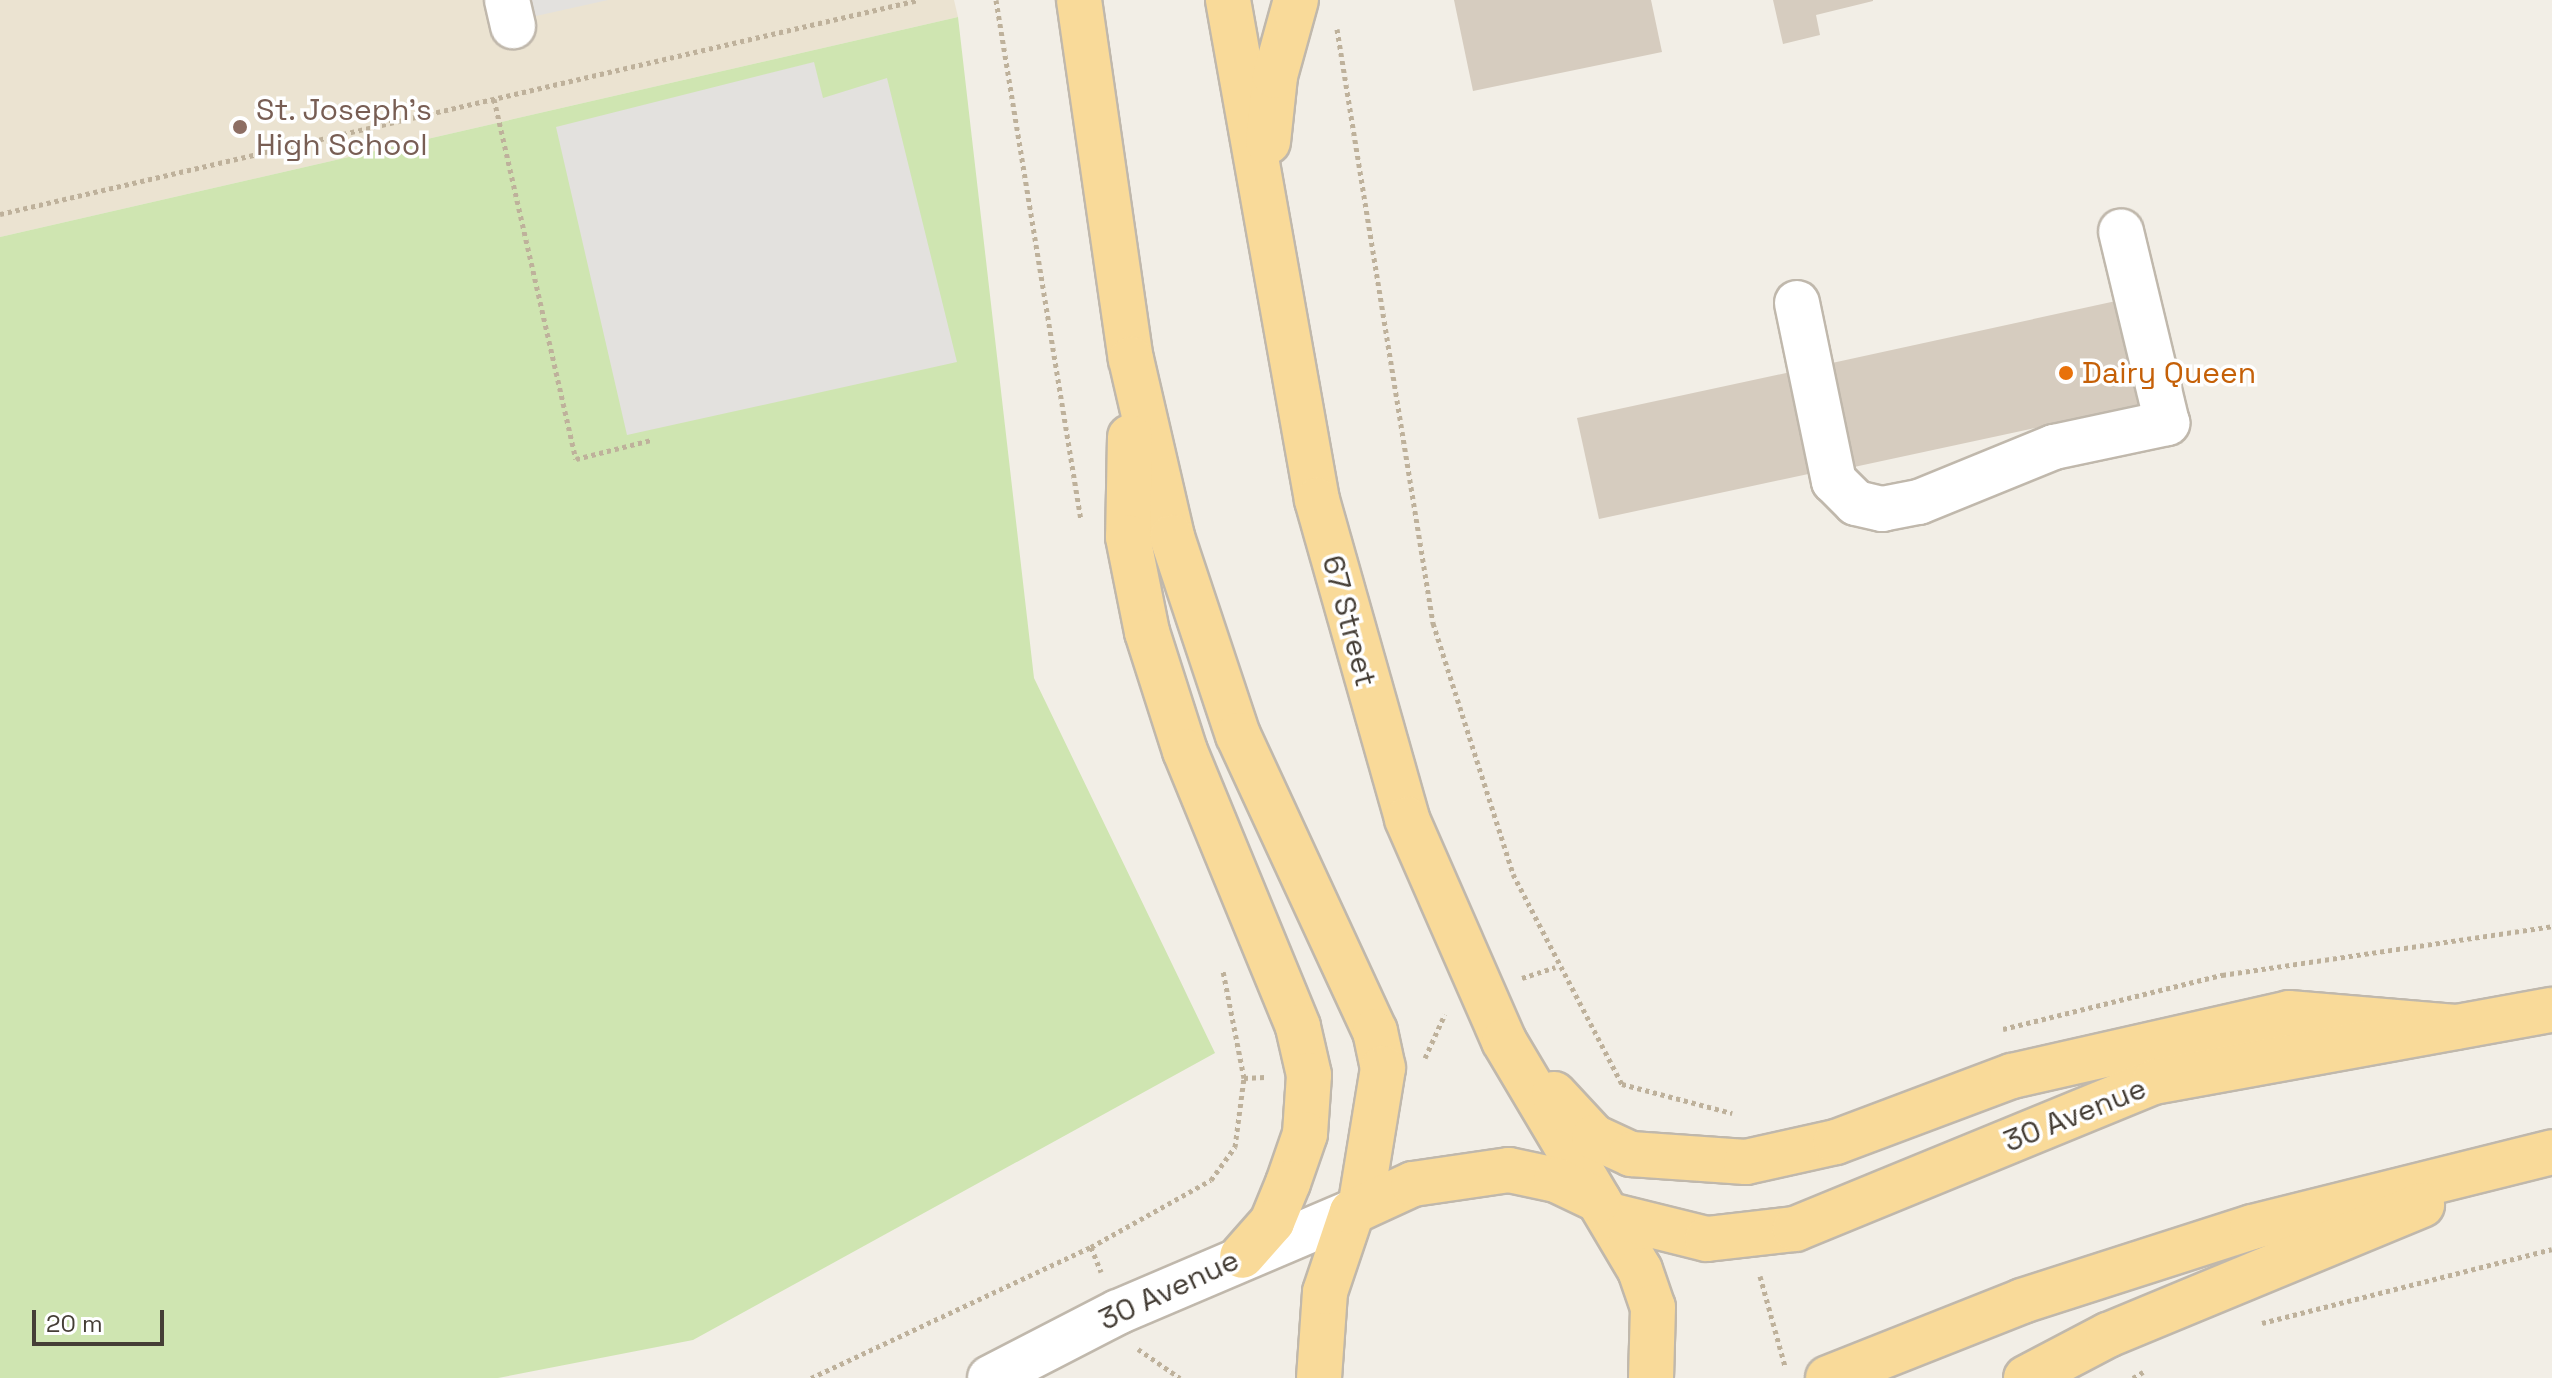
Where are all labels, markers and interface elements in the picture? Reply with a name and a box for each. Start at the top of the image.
place label: St. Joseph's High School [256,92,433,162]
marker: St. Joseph's High School [231,118,249,136]
place label: Dairy Queen [2082,355,2256,391]
marker: Dairy Queen [2057,364,2075,382]
street label: 67 Street [1314,552,1384,690]
street label: 30 Avenue [1998,1070,2152,1160]
street label: 30 Avenue [1093,1242,1245,1338]
scale bar [36,1294,168,1344]
text: 20 m [46,1308,103,1339]

